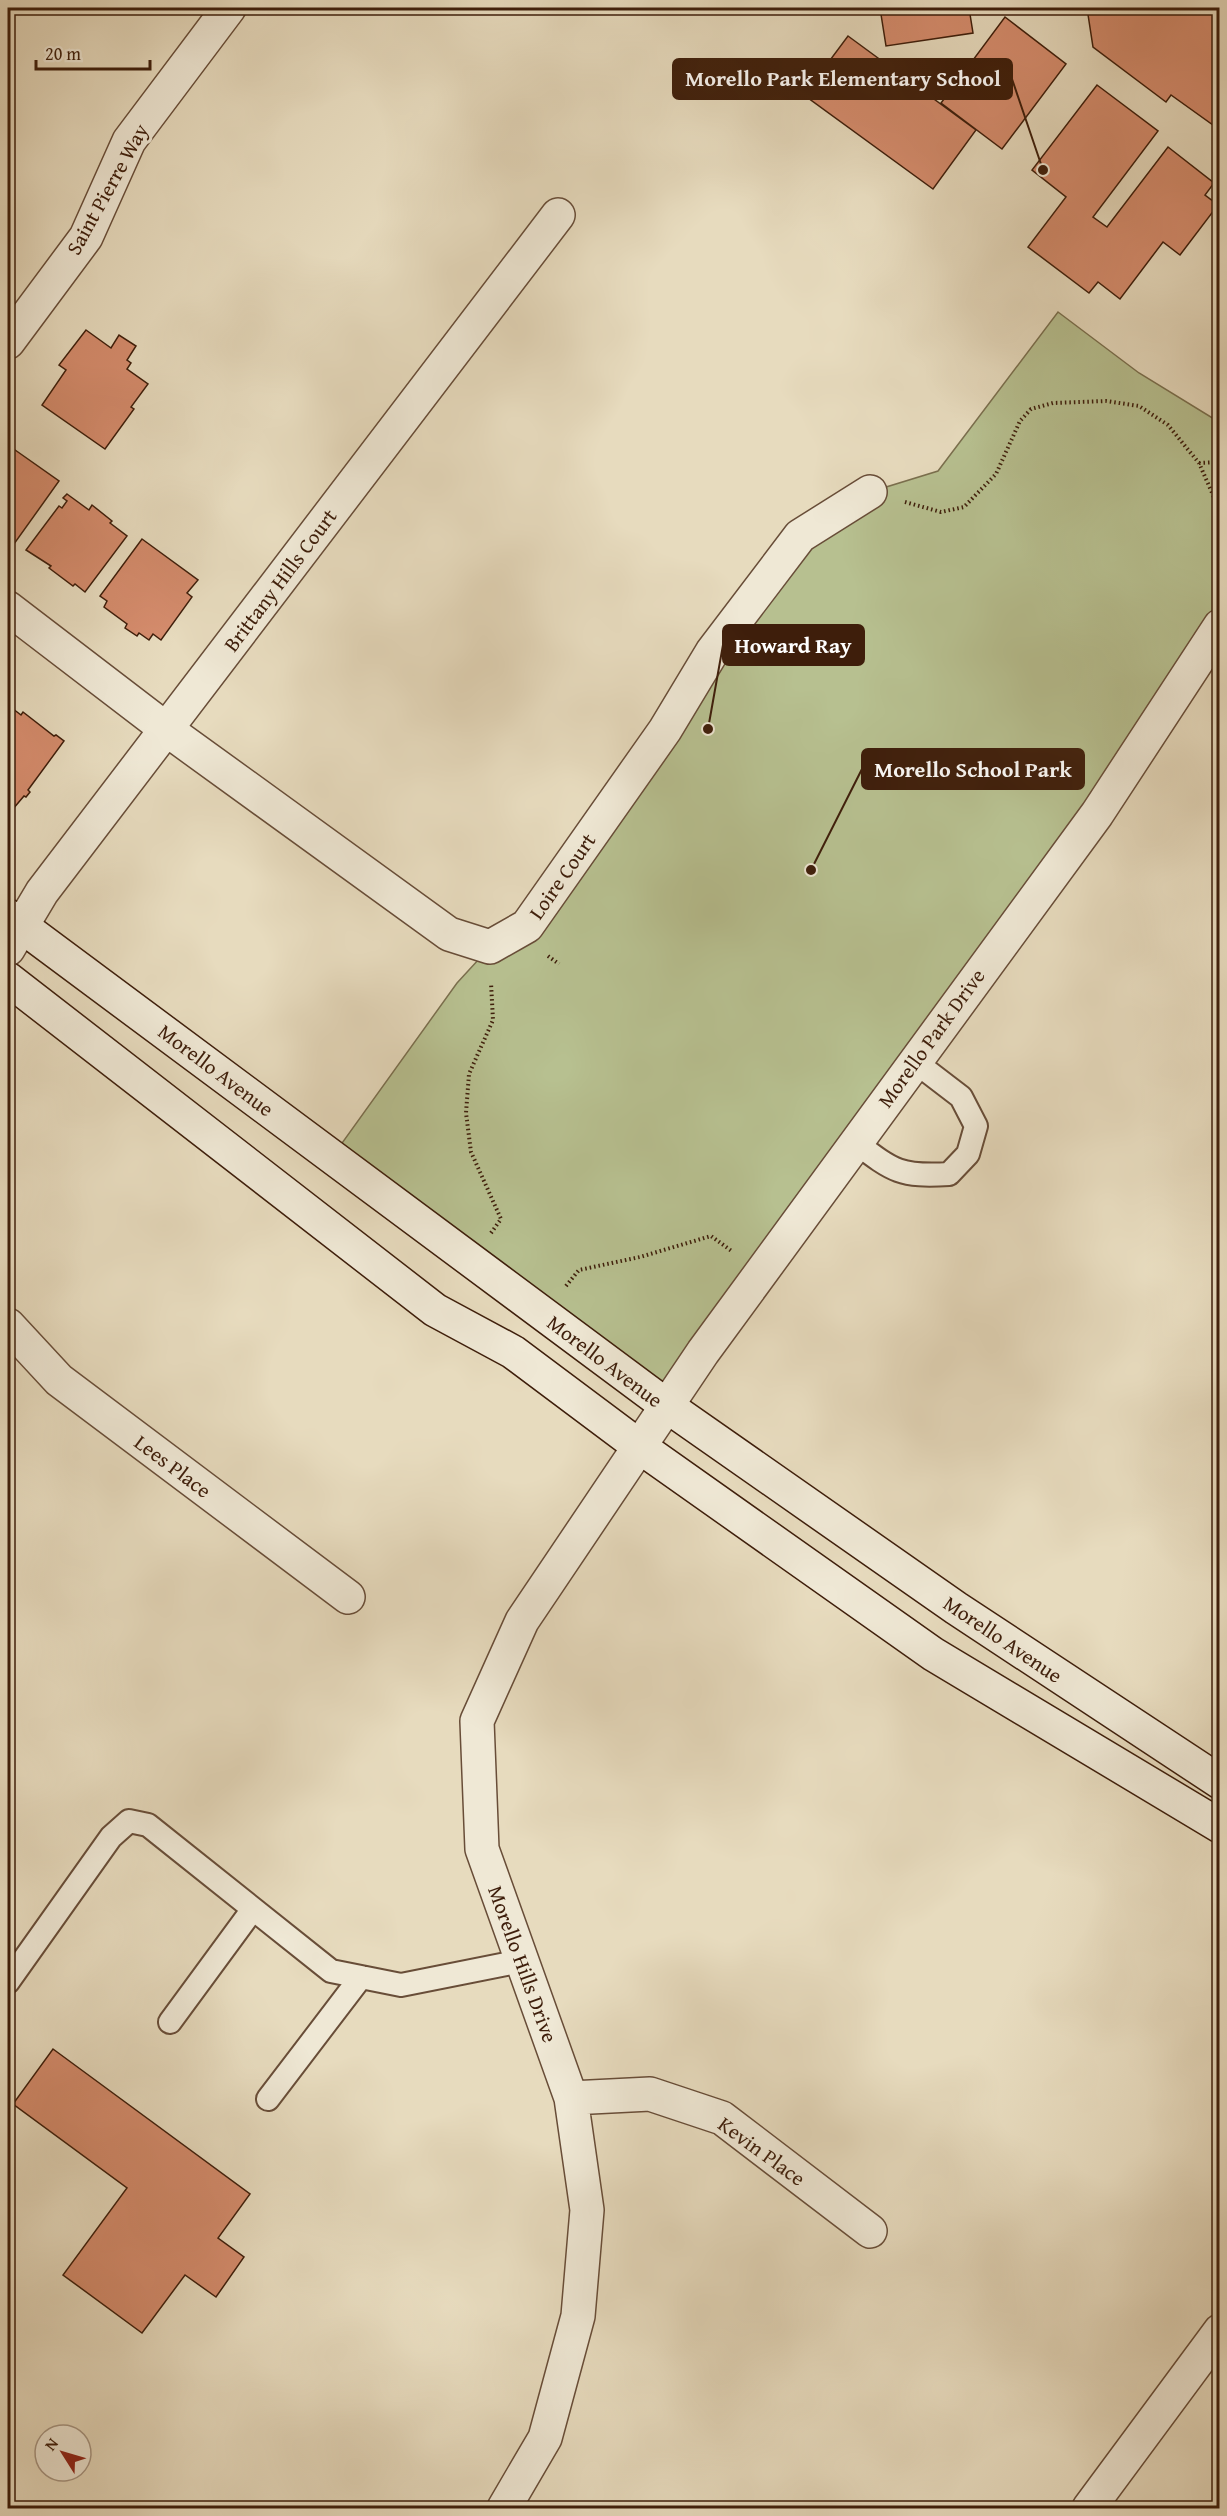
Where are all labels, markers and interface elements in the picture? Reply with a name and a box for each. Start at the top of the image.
scale bar [36,33,150,71]
text: 20 m [45,40,81,67]
callout: Morello Park Elementary School [673,59,1012,99]
text: Morello Park Elementary School [685,62,1001,94]
street label: Saint Pierre Way [58,117,156,260]
street label: Brittany Hills Court [216,501,345,658]
callout: Howard Ray [723,625,864,665]
text: Howard Ray [735,629,852,661]
callout: Morello School Park [862,749,1084,789]
text: Morello School Park [874,753,1072,785]
street label: Loire Court [521,826,603,926]
street label: Morello Park Drive [870,962,992,1114]
street label: Morello Avenue [152,1016,280,1124]
street label: Morello Avenue [541,1307,669,1415]
street label: Lees Place [128,1427,218,1505]
street label: Morello Avenue [937,1588,1069,1690]
street label: Morello Hills Drive [480,1881,566,2047]
street label: Kevin Place [712,2109,812,2193]
north arrow [33,2423,93,2483]
text: N [38,2432,64,2455]

